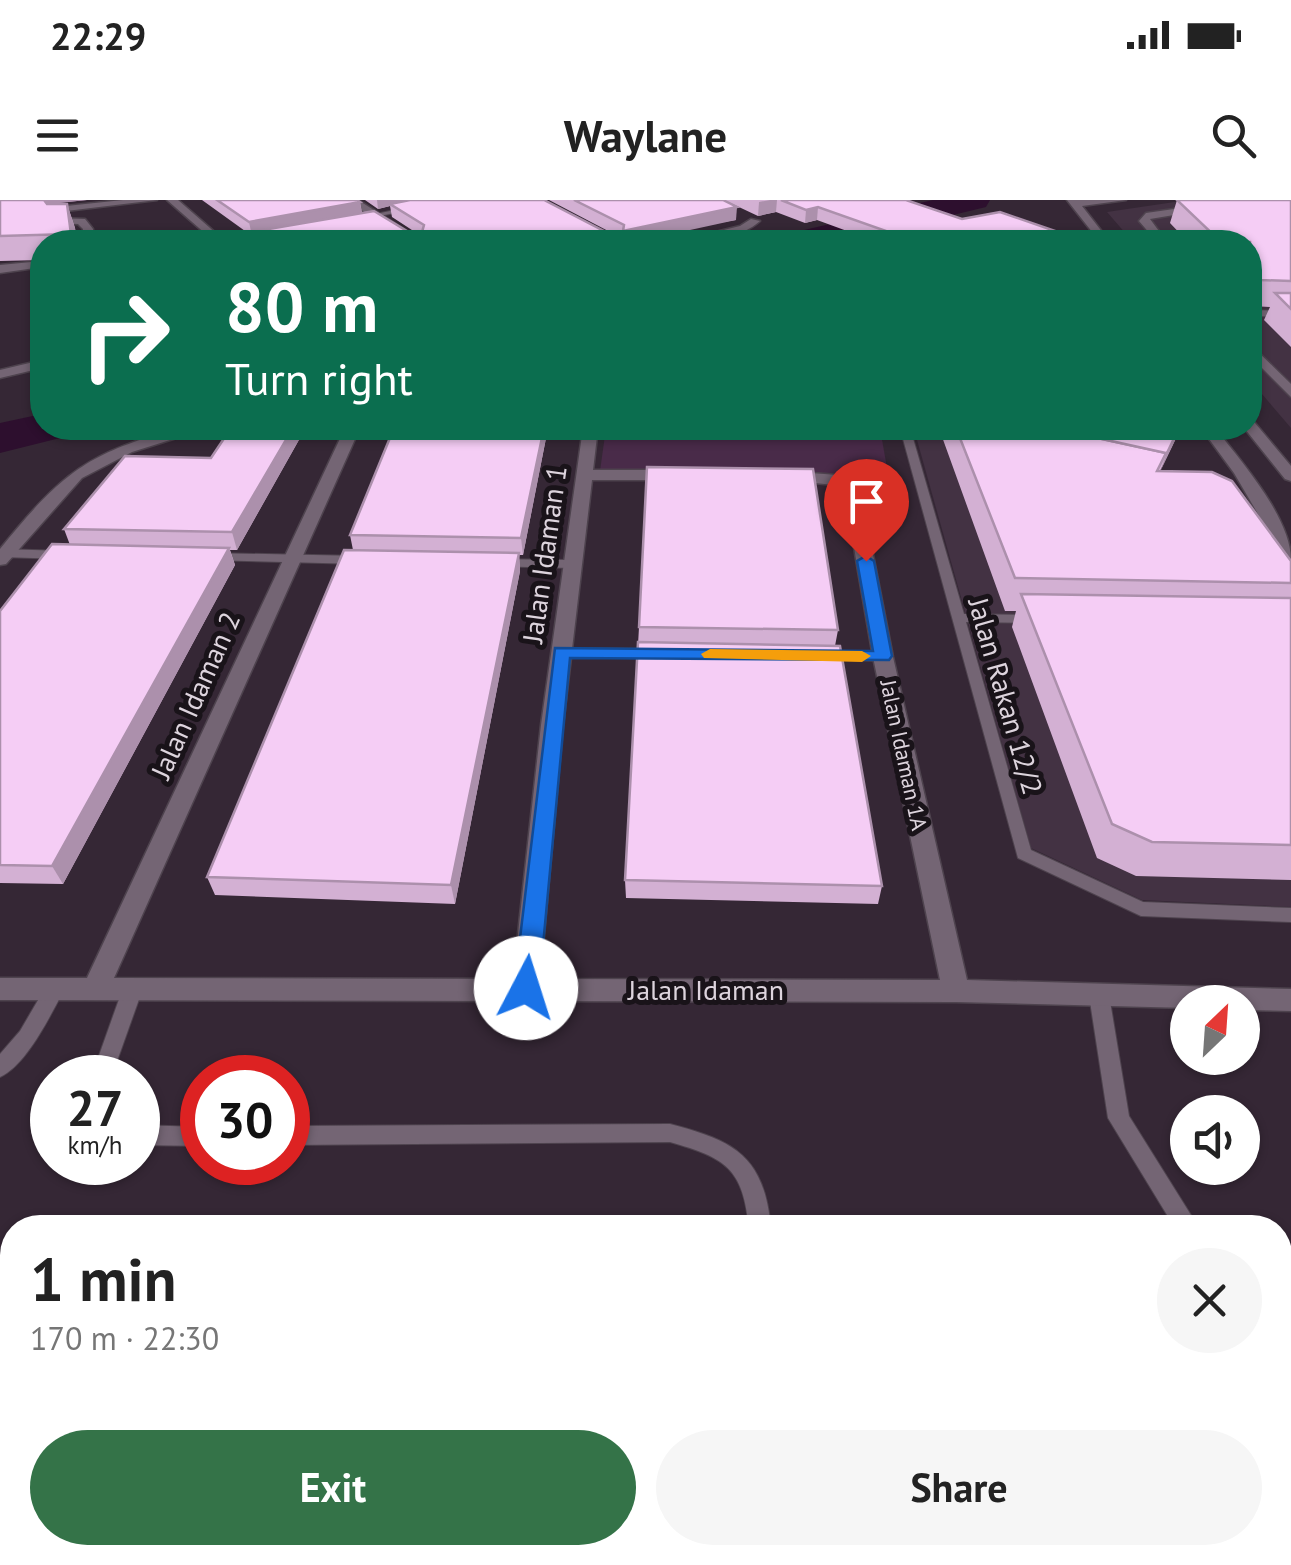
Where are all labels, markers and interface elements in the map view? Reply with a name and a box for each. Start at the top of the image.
text: 22:29 [50,11,146,60]
text: Waylane [564,106,727,164]
icon: menu [30,108,85,163]
icon: search [1206,108,1261,163]
text: 80 m [225,261,378,351]
icon: right [60,270,190,400]
text: Turn right [225,349,413,407]
pin [824,459,909,562]
street label: Jalan Idaman 1 [513,463,575,646]
icon: arrive [839,474,894,529]
street label: Jalan Rakan 12/2 [960,592,1052,799]
street label: Jalan Idaman 2 [141,606,248,785]
street label: Jalan Idaman 1A [874,676,934,833]
position arrow [474,936,578,1040]
street label: Jalan Idaman [627,971,784,1008]
north arrow [1170,985,1260,1075]
map controls [1170,985,1260,1185]
speed limit sign: 30 [180,1055,310,1185]
text: 27 [67,1075,123,1140]
button: sound [1170,1095,1260,1185]
text: km/h [68,1129,122,1161]
text: 1 min [30,1240,176,1318]
button: close [1157,1248,1262,1353]
text: 170 m · 22:30 [30,1317,219,1359]
button: Exit [30,1430,636,1545]
button: Share [656,1430,1262,1545]

